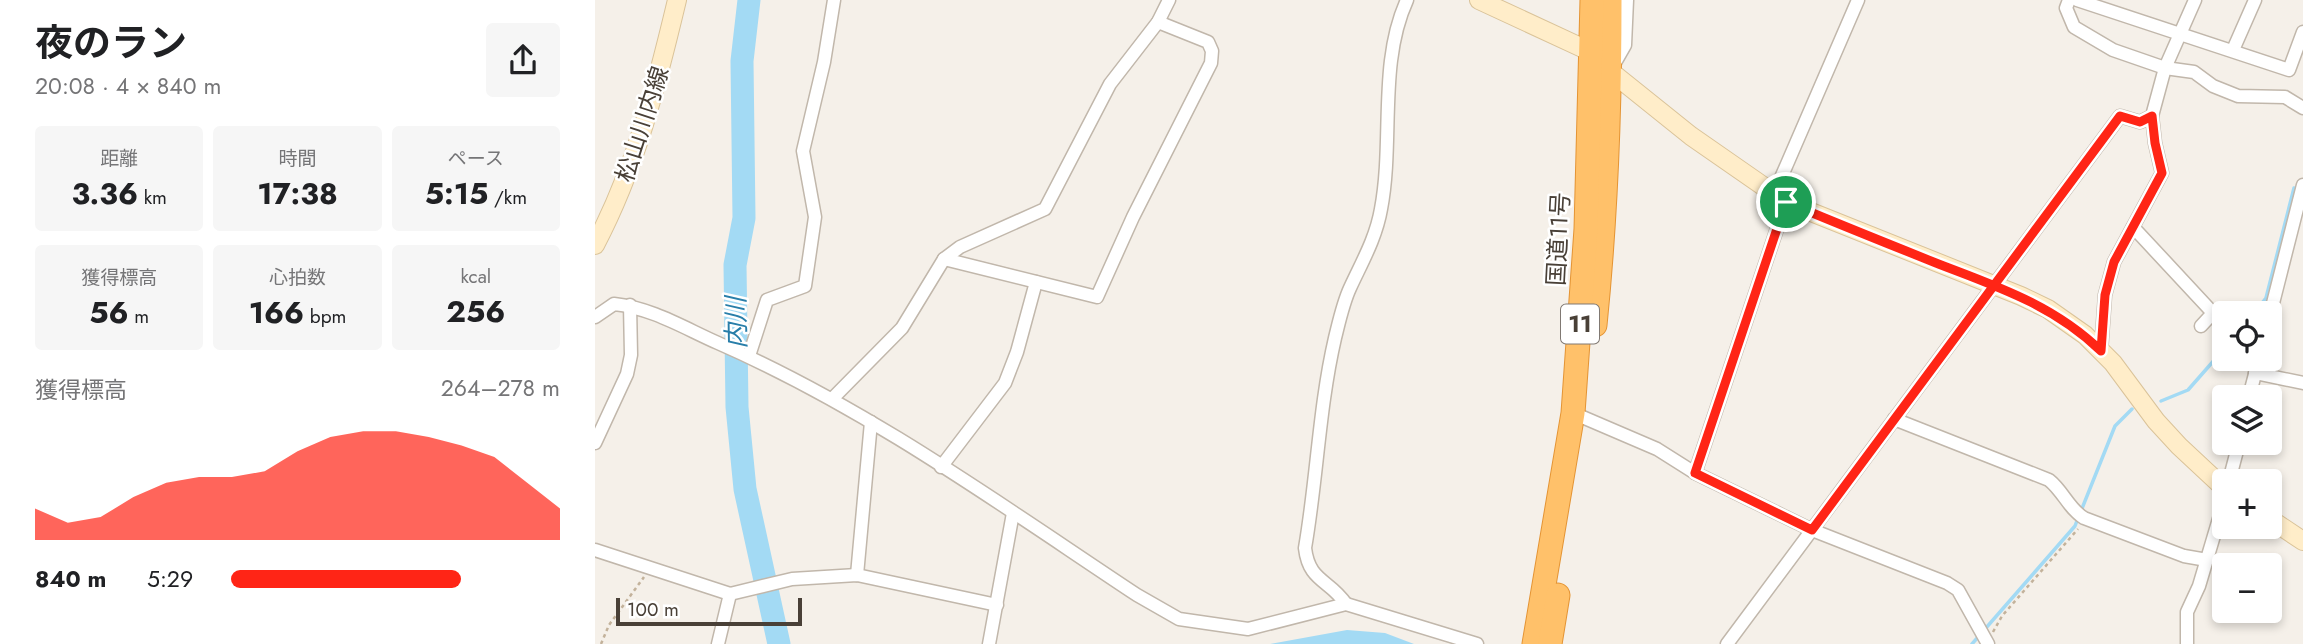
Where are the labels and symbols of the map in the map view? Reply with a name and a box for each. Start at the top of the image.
street label: 松山川内線 [607,62,677,186]
pin [1756,172,1816,232]
street label: 国道11号 [1538,191,1578,287]
water label: 内川 [716,294,755,349]
road number: 11 [1561,304,1599,344]
scale bar [616,595,801,627]

